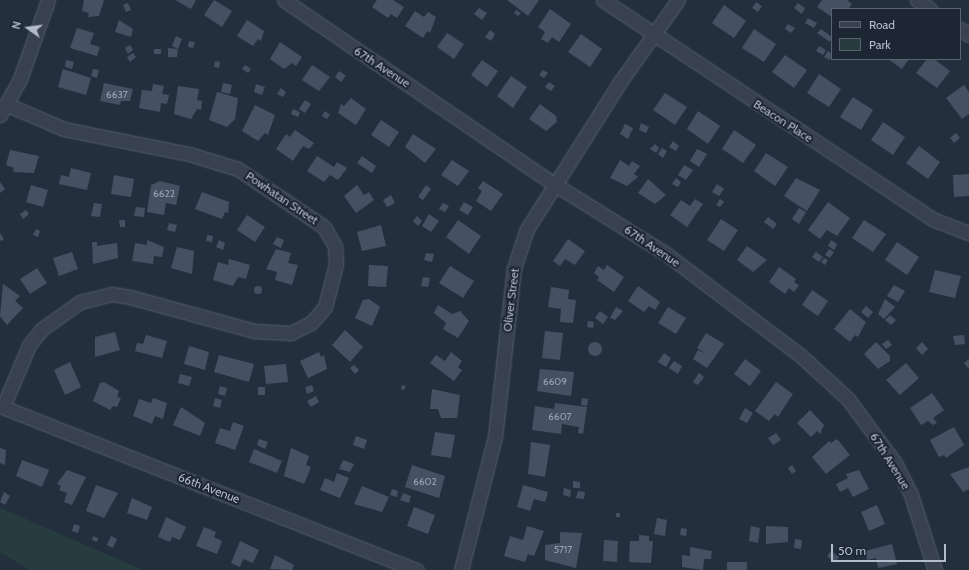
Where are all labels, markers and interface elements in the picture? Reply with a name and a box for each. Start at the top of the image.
north arrow [8,8,48,48]
legend [831,8,961,60]
text: Road [869,17,895,32]
text: N [9,20,24,31]
text: Park [869,37,891,52]
street label: 67th Avenue [351,44,413,90]
house number: 6637 [106,89,128,101]
street label: Beacon Place [751,97,815,145]
street label: Powhatan Street [243,169,321,227]
house number: 6622 [153,188,175,200]
street label: 67th Avenue [621,222,683,270]
street label: Oliver Street [500,267,522,333]
house number: 6609 [543,376,567,388]
house number: 6607 [548,411,572,423]
street label: 67th Avenue [867,430,913,492]
street label: 66th Avenue [176,470,242,506]
house number: 6602 [413,476,437,488]
scale bar [833,536,948,562]
text: 50 m [838,543,866,558]
house number: 5717 [554,544,572,556]

